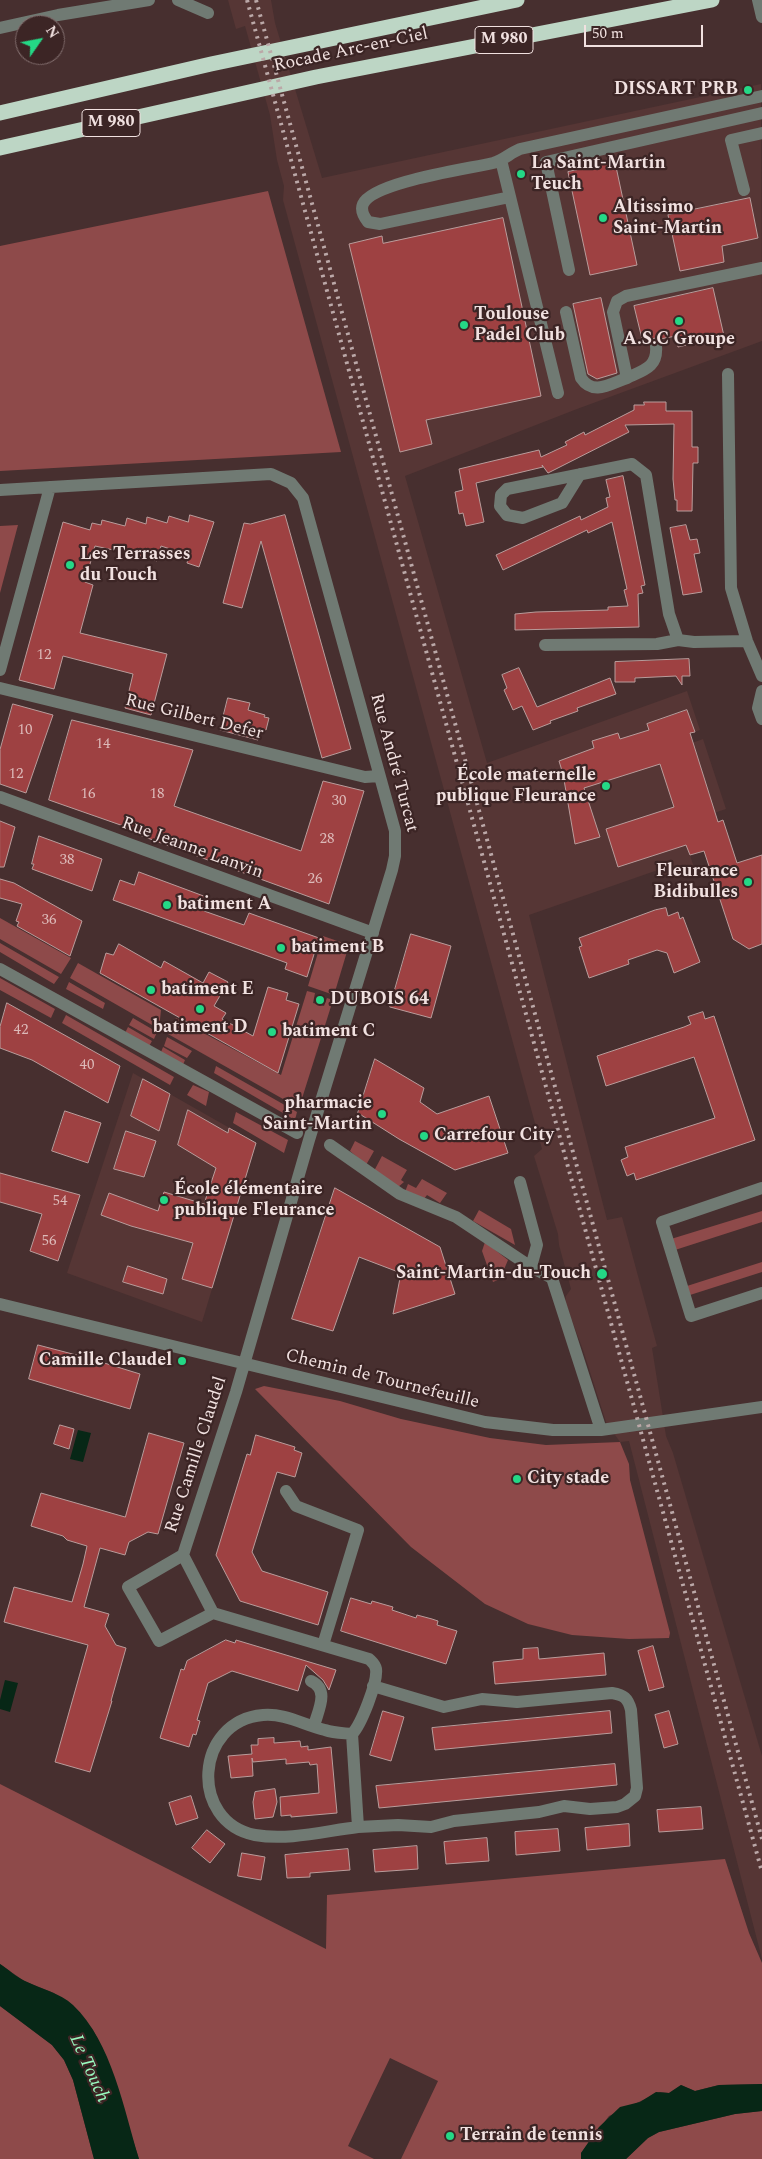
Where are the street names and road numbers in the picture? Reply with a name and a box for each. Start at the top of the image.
street label: Rocade Arc-en-Ciel [272,24,430,78]
road number: M 980 [475,26,533,54]
road number: M 980 [82,110,140,136]
street label: Rue Gilbert Defer [123,690,265,746]
street label: Rue André Turcat [364,691,422,835]
street label: Rue Jeanne Lanvin [118,813,266,885]
street label: Chemin de Tournefeuille [283,1345,481,1415]
street label: Rue Camille Claudel [162,1374,232,1536]

